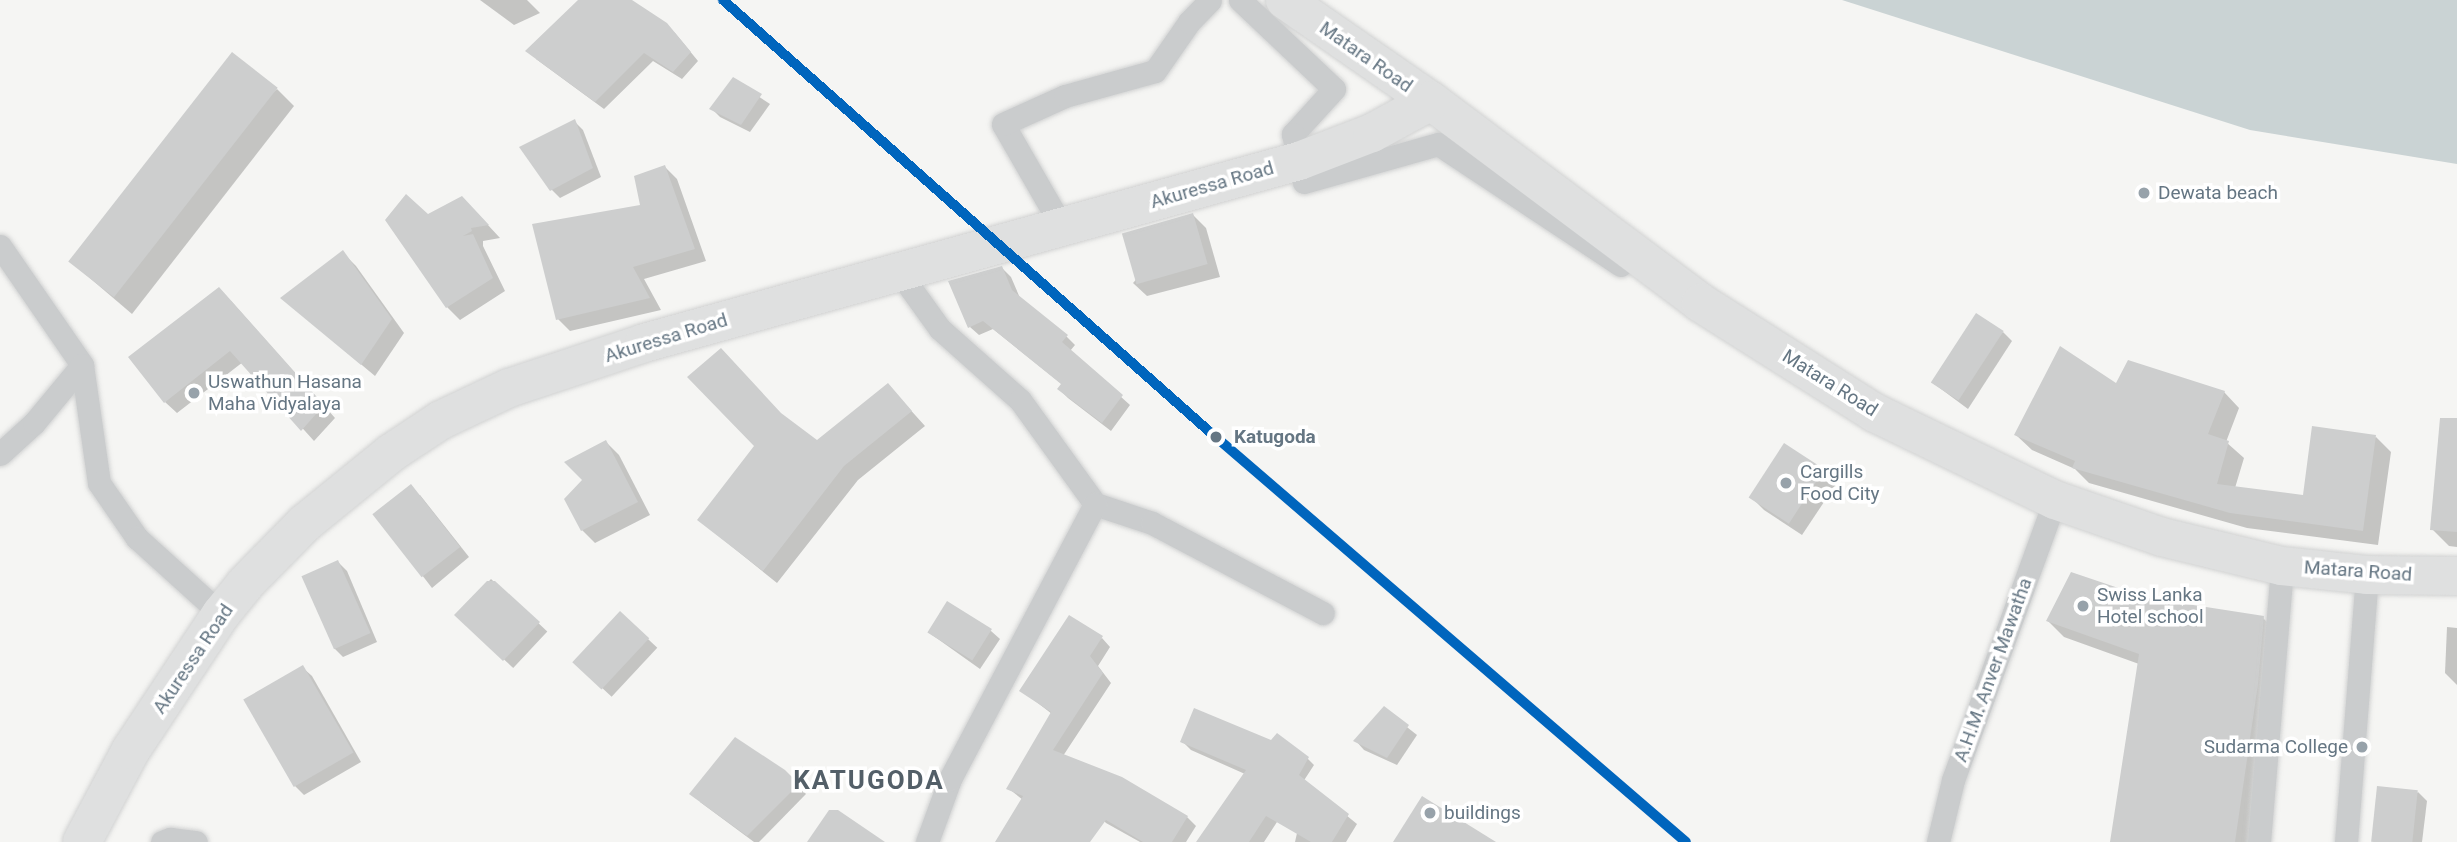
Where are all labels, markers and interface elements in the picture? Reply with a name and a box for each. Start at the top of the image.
street label: Matara Road [1315,17,1417,97]
street label: Akuressa Road [1148,157,1276,213]
place label: Dewata beach [2158,182,2278,204]
marker: Dewata beach [2136,185,2152,201]
street label: Akuressa Road [602,309,730,367]
street label: Matara Road [1778,345,1882,421]
place label: Uswathun Hasana Maha Vidyalaya [208,371,362,415]
marker: Uswathun Hasana Maha Vidyalaya [186,385,202,401]
marker: Katugoda [1205,426,1227,448]
place label: Katugoda [1234,426,1316,448]
place label: Cargills Food City [1800,461,1880,505]
marker: Cargills Food City [1778,475,1794,491]
street label: Matara Road [2303,556,2413,586]
street label: A.H.M. Anver Mawatha [1949,575,2037,765]
place label: Swiss Lanka Hotel school [2097,584,2204,628]
marker: Swiss Lanka Hotel school [2075,598,2091,614]
street label: Akuressa Road [148,600,238,718]
place label: Sudarma College [2204,736,2348,758]
marker: Sudarma College [2354,739,2370,755]
district label: KATUGODA [794,765,944,797]
place label: buildings [1444,802,1521,824]
marker: buildings [1422,805,1438,821]

